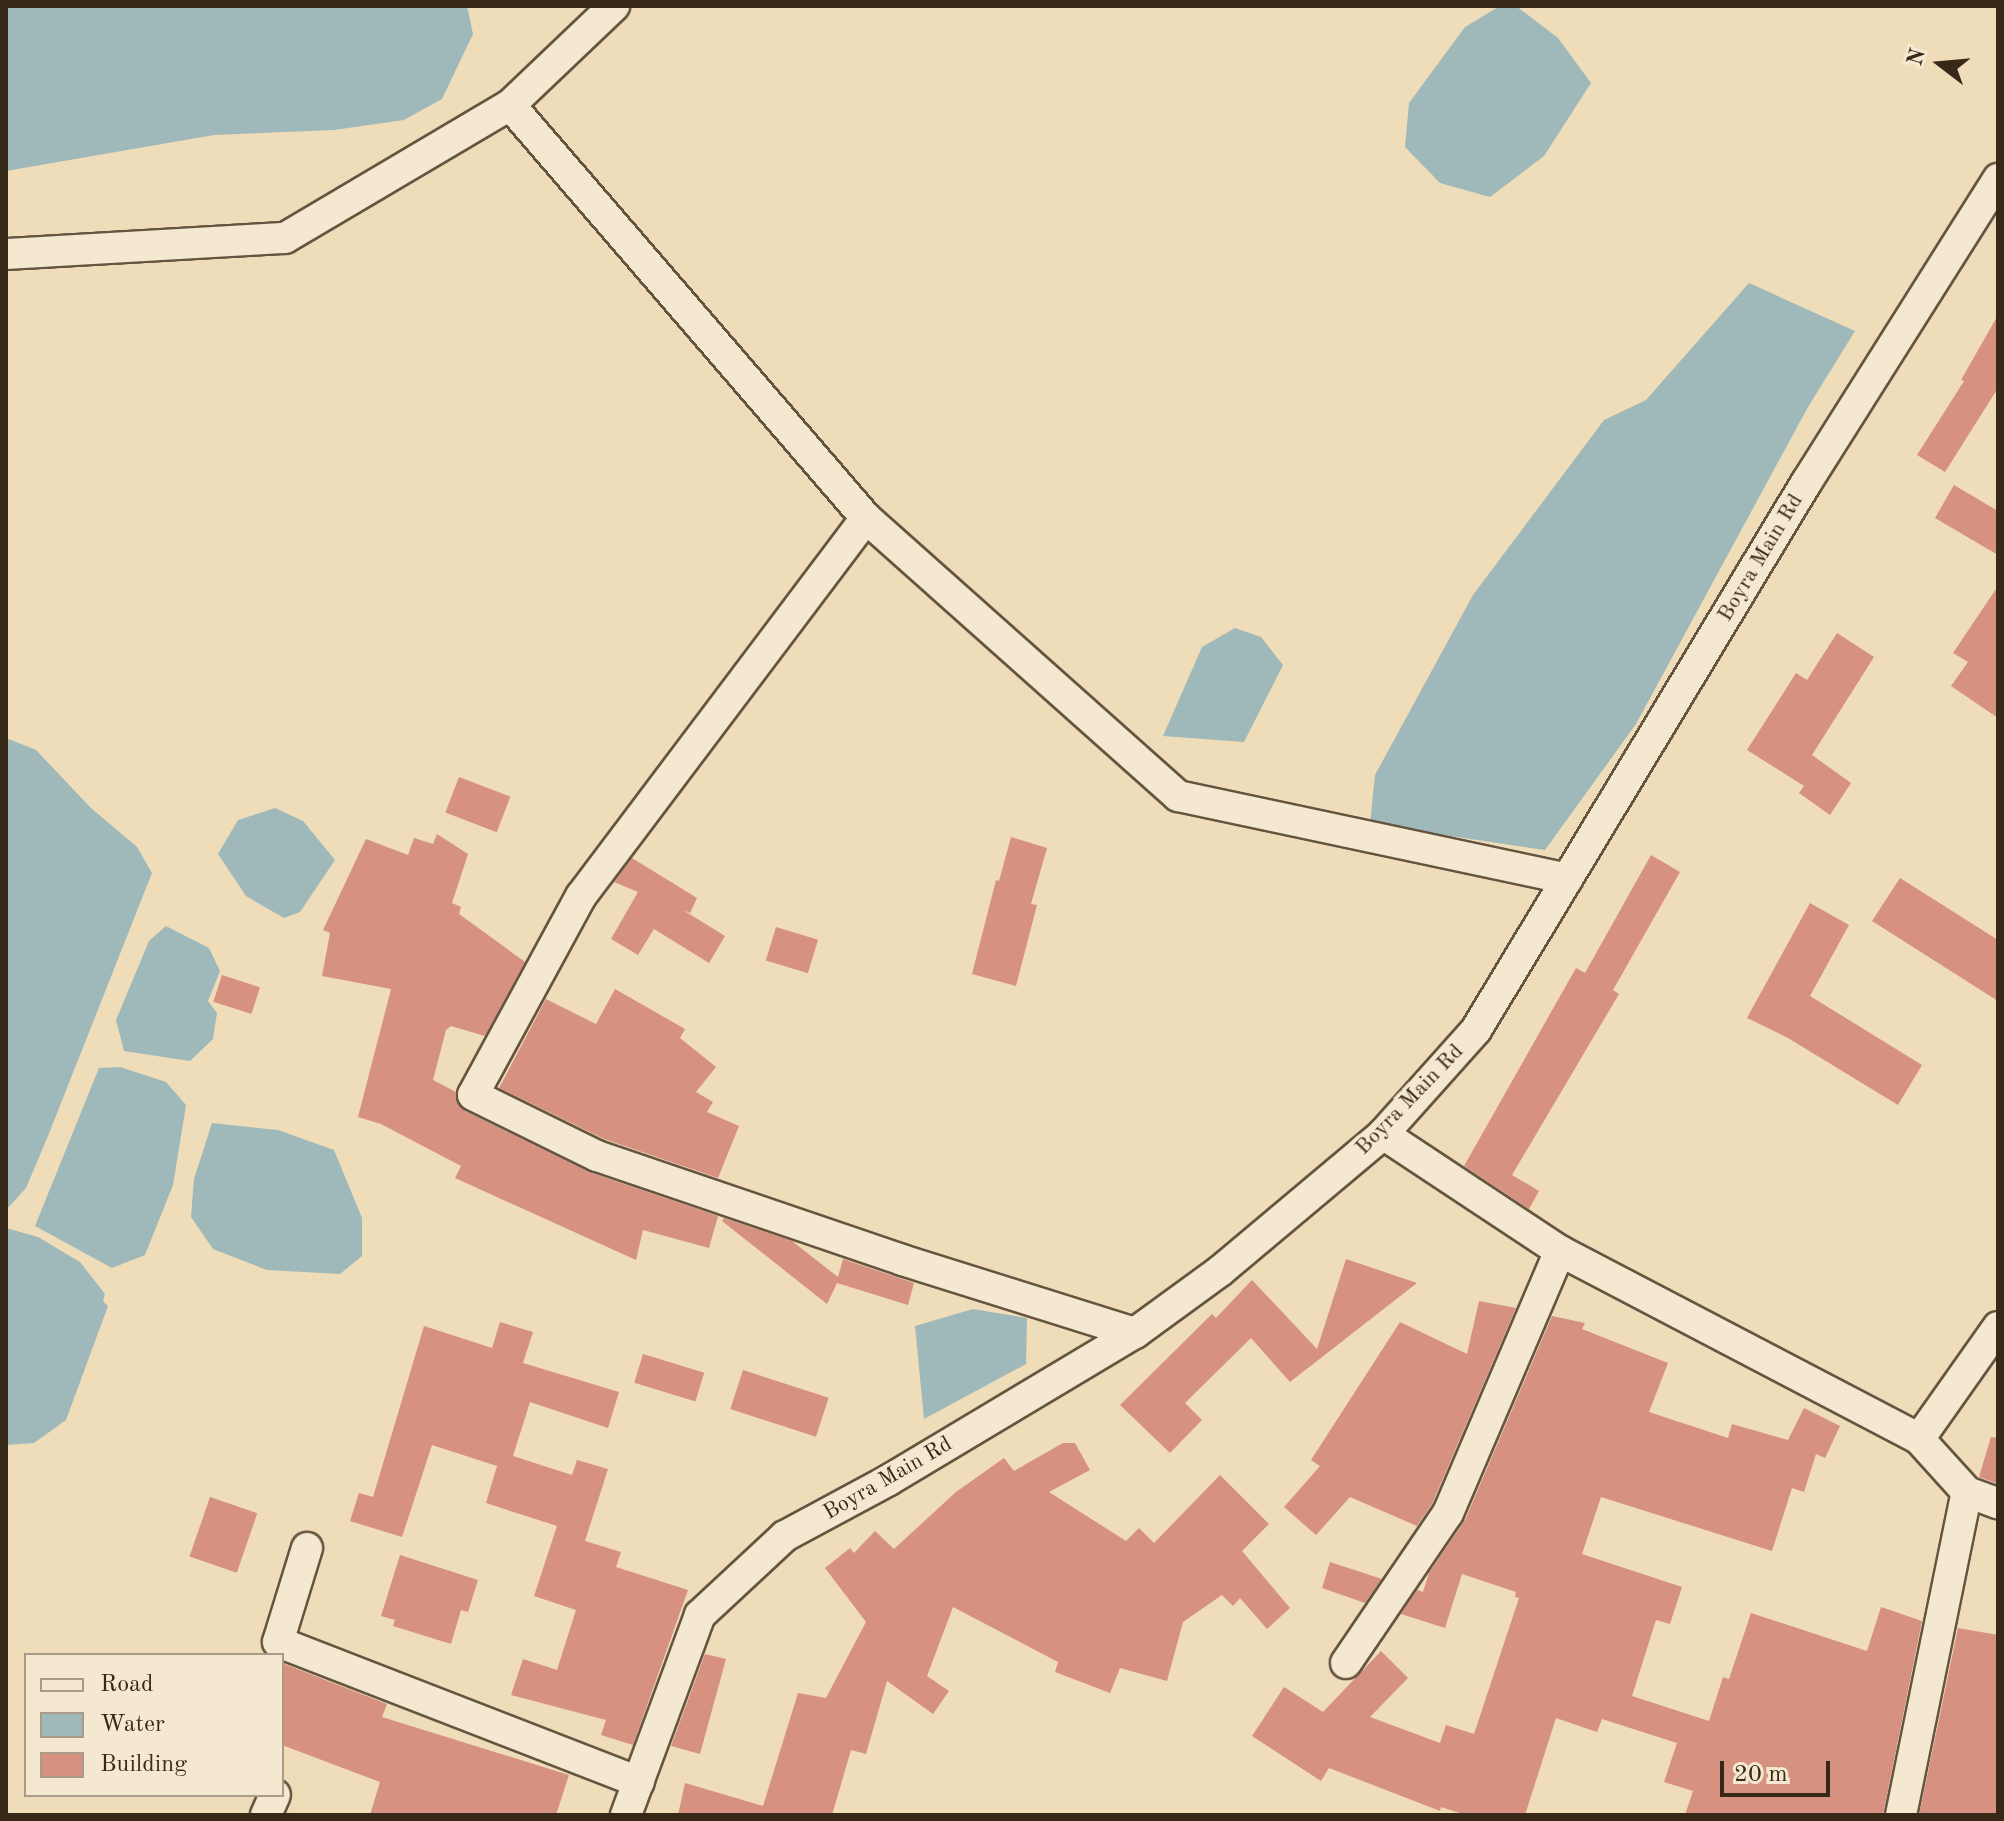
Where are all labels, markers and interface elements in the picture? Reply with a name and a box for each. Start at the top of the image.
north arrow [1900,24,1980,104]
text: N [1904,46,1930,68]
street label: Boyra Main Rd [1713,489,1809,627]
street label: Boyra Main Rd [1350,1039,1470,1161]
street label: Boyra Main Rd [819,1431,957,1527]
legend [24,1653,284,1797]
text: Road [100,1673,153,1697]
text: Water [100,1713,165,1737]
scale bar [1724,1745,1834,1795]
text: Building [100,1753,187,1777]
text: 20 m [1734,1763,1788,1787]

